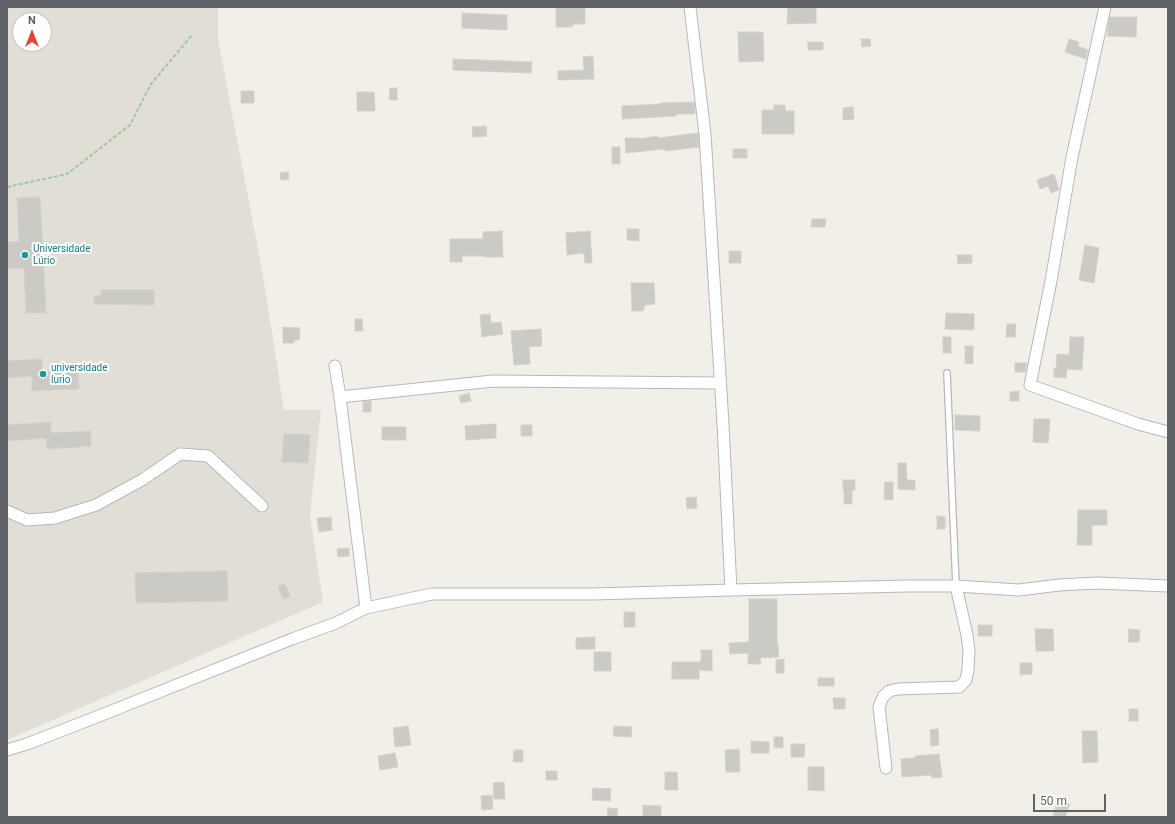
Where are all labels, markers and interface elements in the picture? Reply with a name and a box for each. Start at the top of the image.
north arrow [12,12,52,52]
text: N [28,14,36,27]
place label: Universidade Lúrio [33,243,91,266]
marker: Universidade Lúrio [20,250,30,260]
place label: universidade lurio [51,362,108,386]
marker: universidade lurio [38,369,48,379]
scale bar [1035,786,1108,812]
text: 50 m [1040,794,1067,808]

